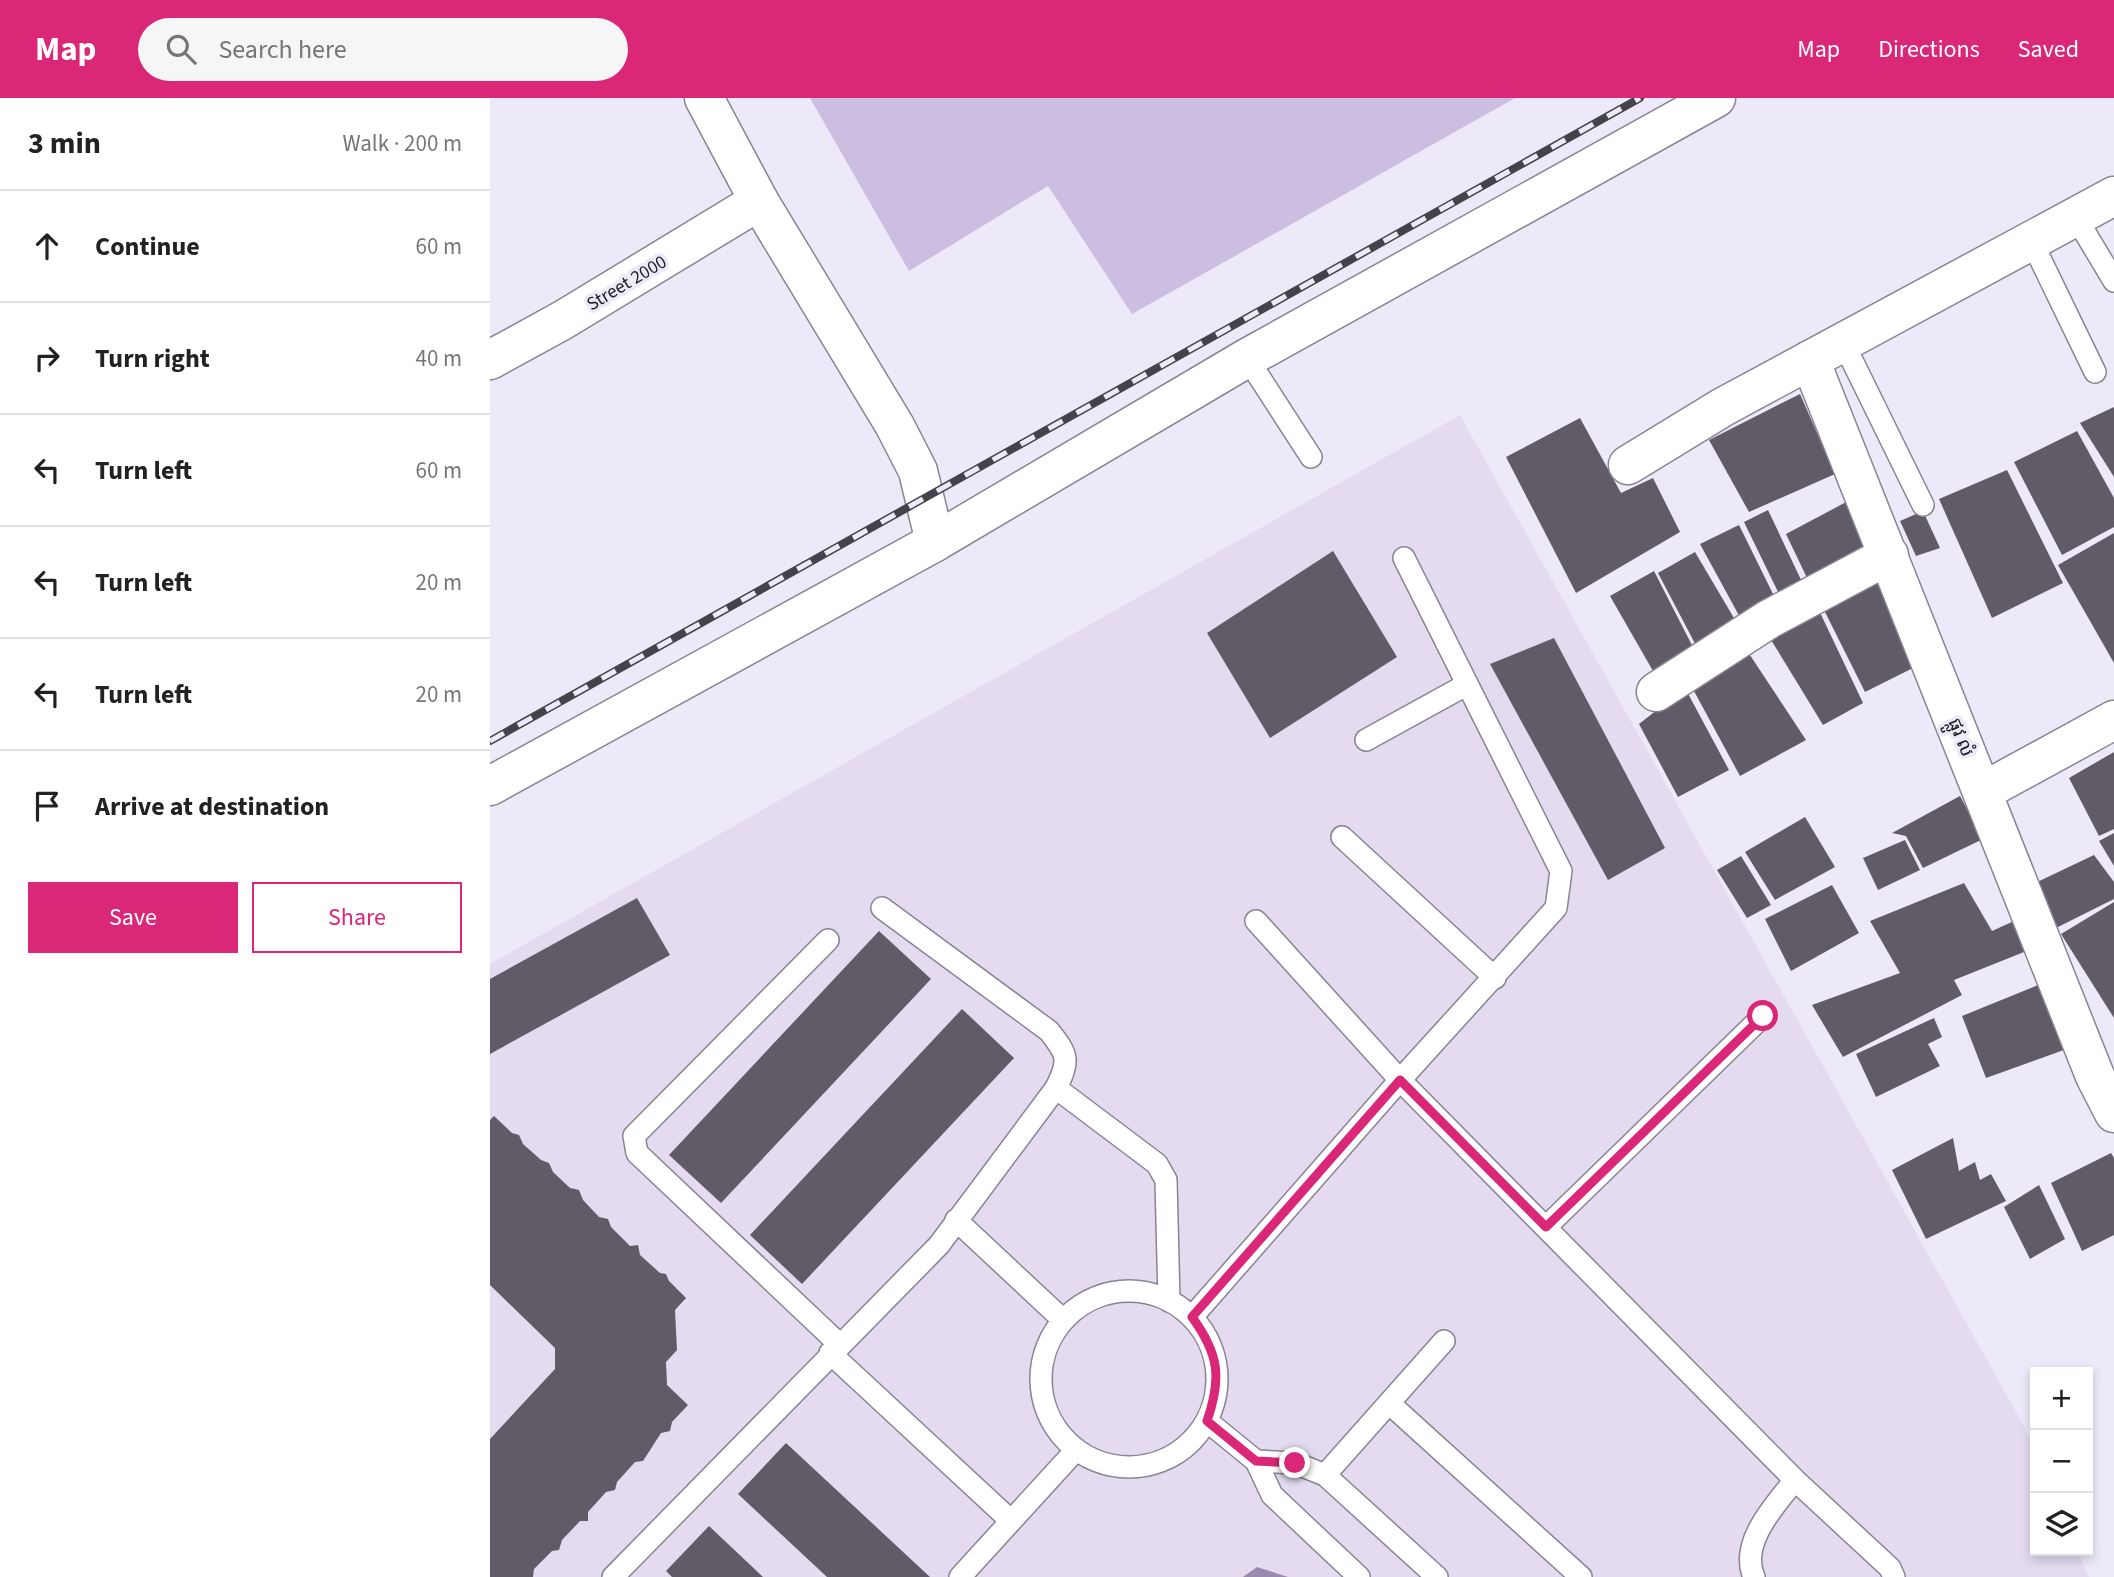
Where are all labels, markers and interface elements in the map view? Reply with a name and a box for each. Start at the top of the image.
search box [138,18,628,81]
text: Map [35,26,96,73]
icon: search [162,30,200,68]
text: Search here [218,31,347,68]
text: Map [1797,32,1840,67]
text: Directions [1878,32,1980,67]
text: Saved [2018,32,2079,67]
text: 3 min [28,122,101,165]
text: Walk · 200 m [343,127,462,160]
icon: ahead [28,227,66,265]
text: Continue [95,228,200,265]
text: 60 m [415,230,462,263]
street label: Street 2000 [582,249,672,318]
icon: right [28,339,66,377]
text: Turn right [95,340,210,377]
text: 40 m [415,342,462,375]
icon: left [28,451,66,489]
text: Turn left [95,452,192,489]
text: 60 m [415,454,462,487]
icon: left [28,563,66,601]
text: Turn left [95,564,192,601]
text: 20 m [415,566,462,599]
icon: left [28,675,66,713]
text: Turn left [95,676,192,713]
text: 20 m [415,678,462,711]
street label: ផ្លូវ លំ [1938,714,1981,762]
icon: arrive [28,787,66,825]
text: Arrive at destination [95,788,329,825]
button: Save [28,882,238,953]
button: Share [252,882,462,953]
route start [1747,1000,1778,1031]
map controls [2030,1367,2093,1556]
button: + [2030,1367,2093,1430]
button: − [2030,1430,2093,1493]
route end [1279,1447,1310,1478]
button: layers [2030,1493,2093,1556]

